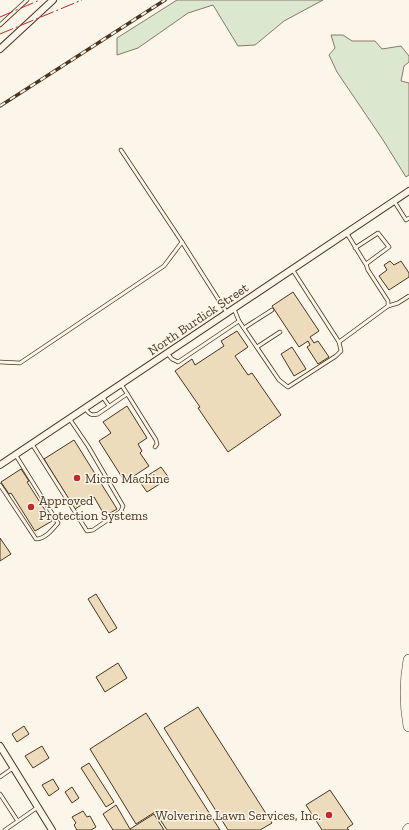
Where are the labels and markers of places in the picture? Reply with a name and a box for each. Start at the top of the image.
place label: Micro Machine [85,471,169,486]
marker: Micro Machine [72,473,82,483]
place label: Approved Protection Systems [39,493,148,523]
marker: Approved Protection Systems [26,502,36,512]
place label: Wolverine Lawn Services, Inc. [155,808,321,823]
marker: Wolverine Lawn Services, Inc. [324,810,334,820]

